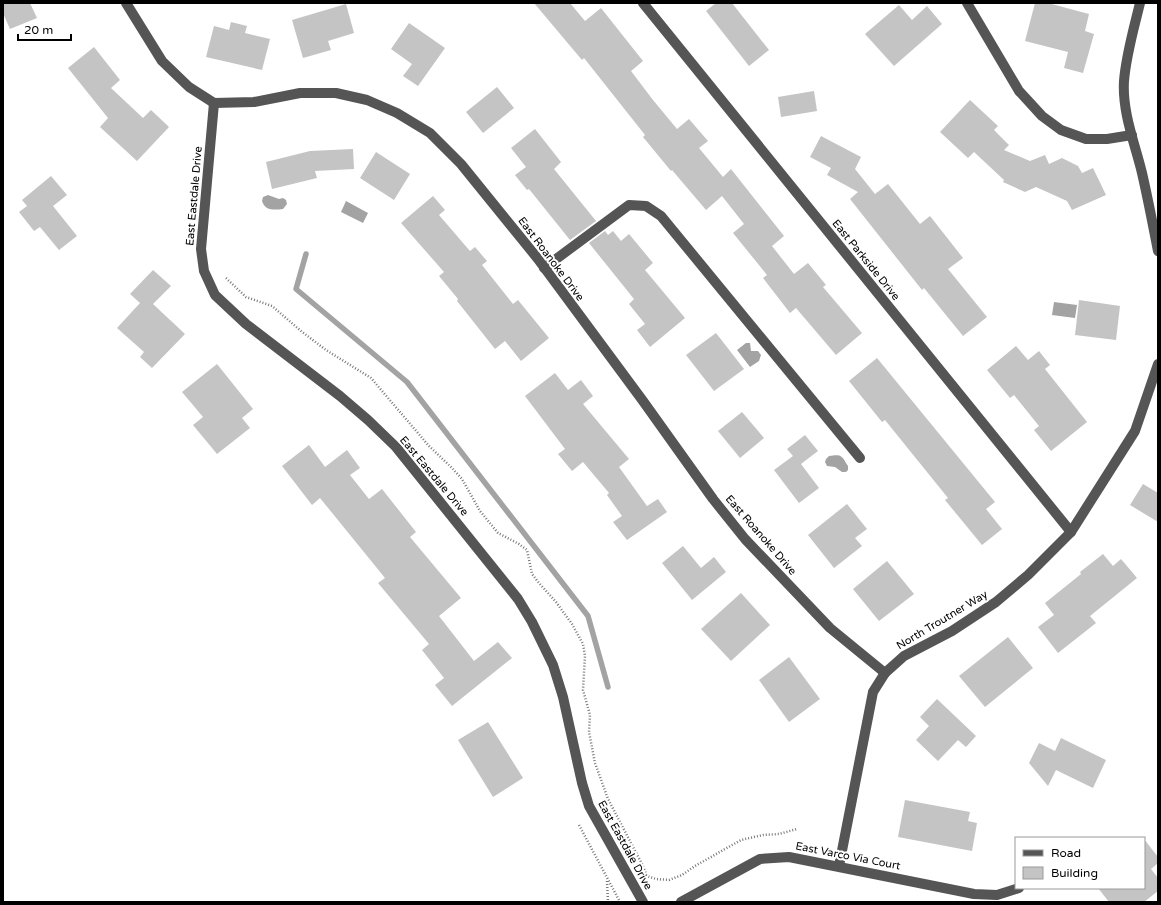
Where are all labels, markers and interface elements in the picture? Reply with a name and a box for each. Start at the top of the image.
scale bar [18,16,71,42]
text: 20 m [24,23,53,37]
street label: East Eastdale Drive [183,146,205,246]
street label: East Roanoke Drive [515,215,587,303]
street label: East Parkside Drive [829,217,903,303]
street label: East Eastdale Drive [397,434,471,518]
street label: East Roanoke Drive [723,492,799,578]
street label: North Troutner Way [894,588,990,652]
street label: East Eastdale Drive [595,798,655,892]
legend [1015,837,1145,889]
street label: East Varco Via Court [794,839,902,873]
text: Road [1051,846,1081,860]
text: Building [1051,866,1098,880]

